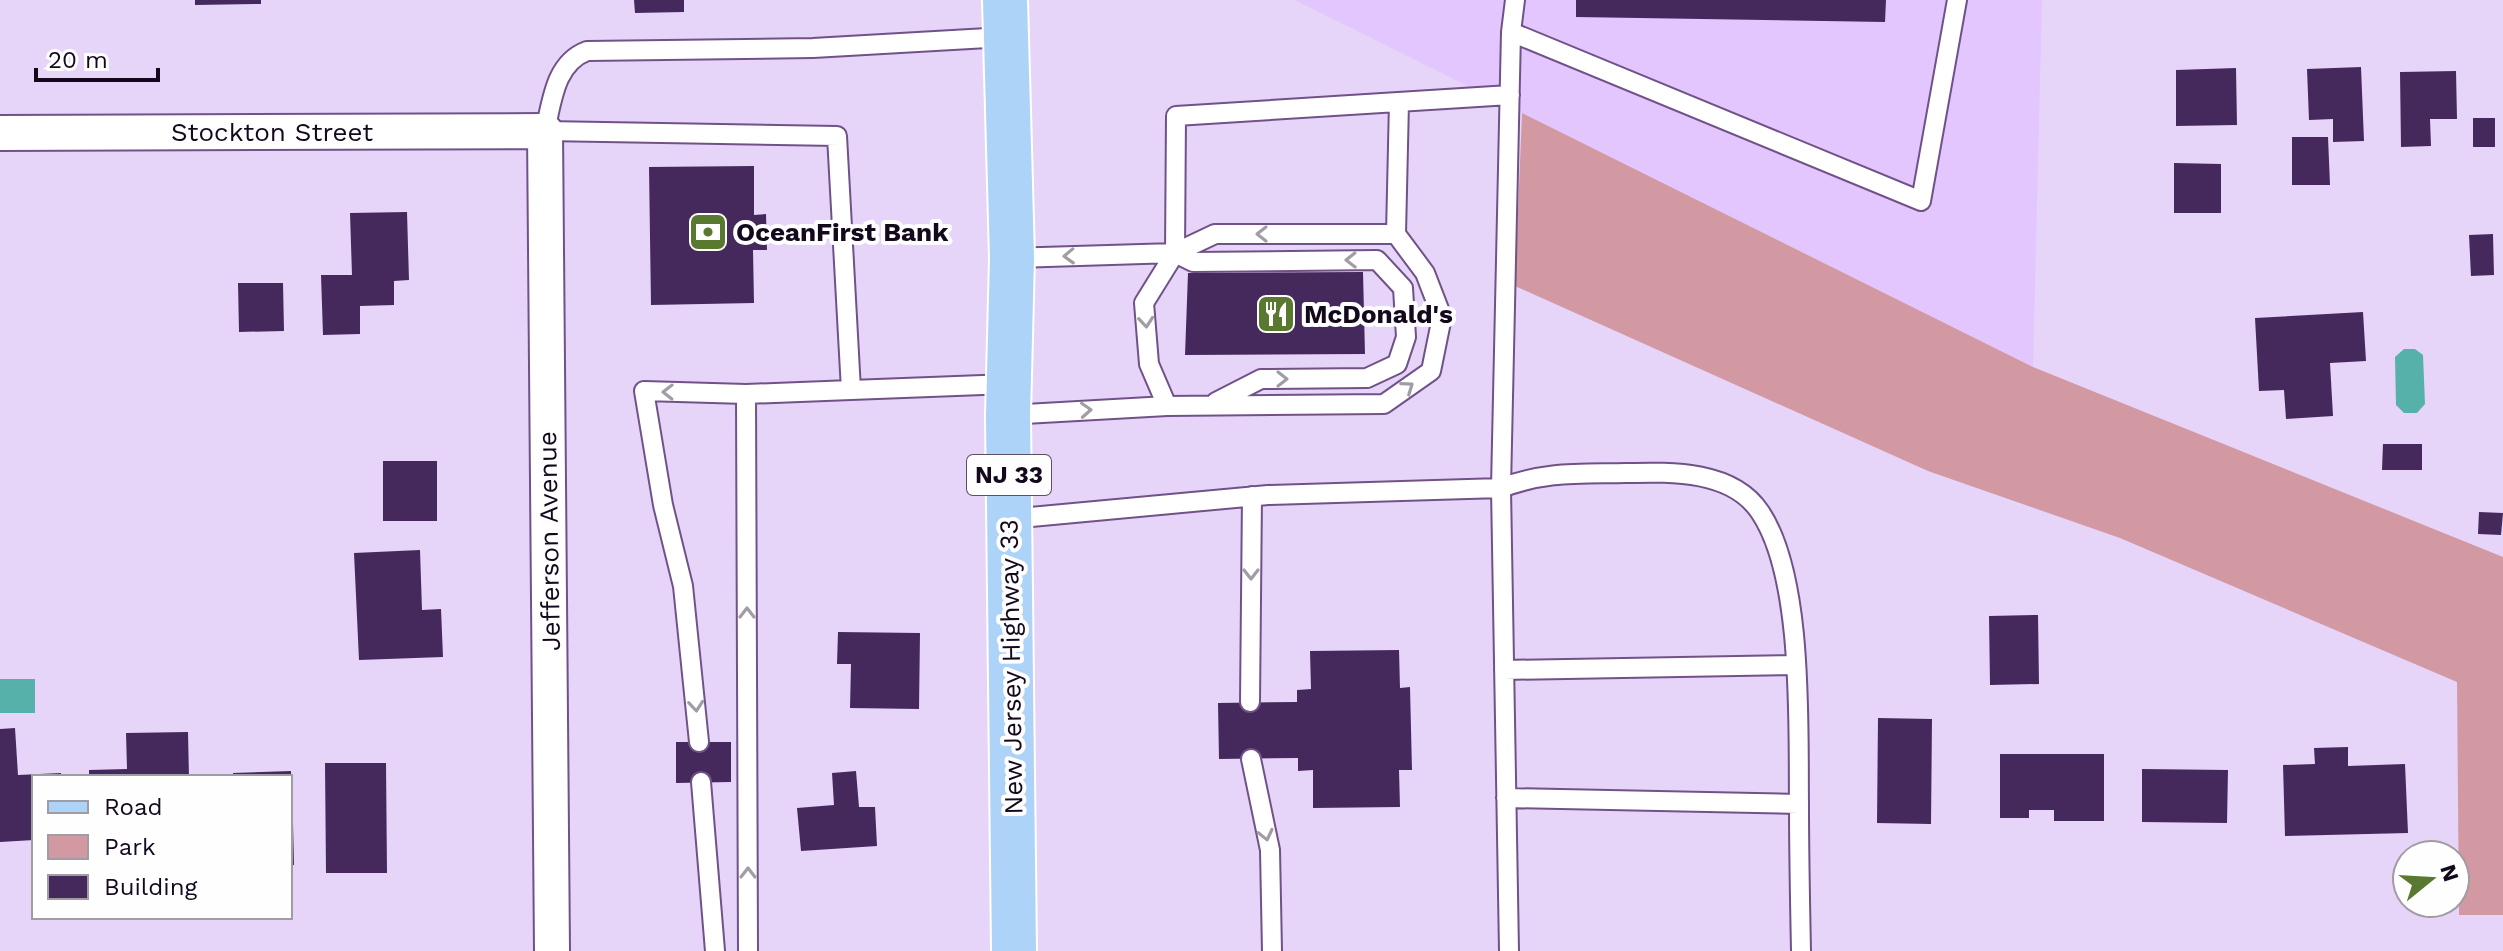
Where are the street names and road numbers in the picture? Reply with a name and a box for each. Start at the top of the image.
street label: Stockton Street [171,117,373,147]
street label: Jefferson Avenue [532,431,566,651]
road number: NJ 33 [967,455,1051,495]
street label: New Jersey Highway 33 [993,519,1029,815]

